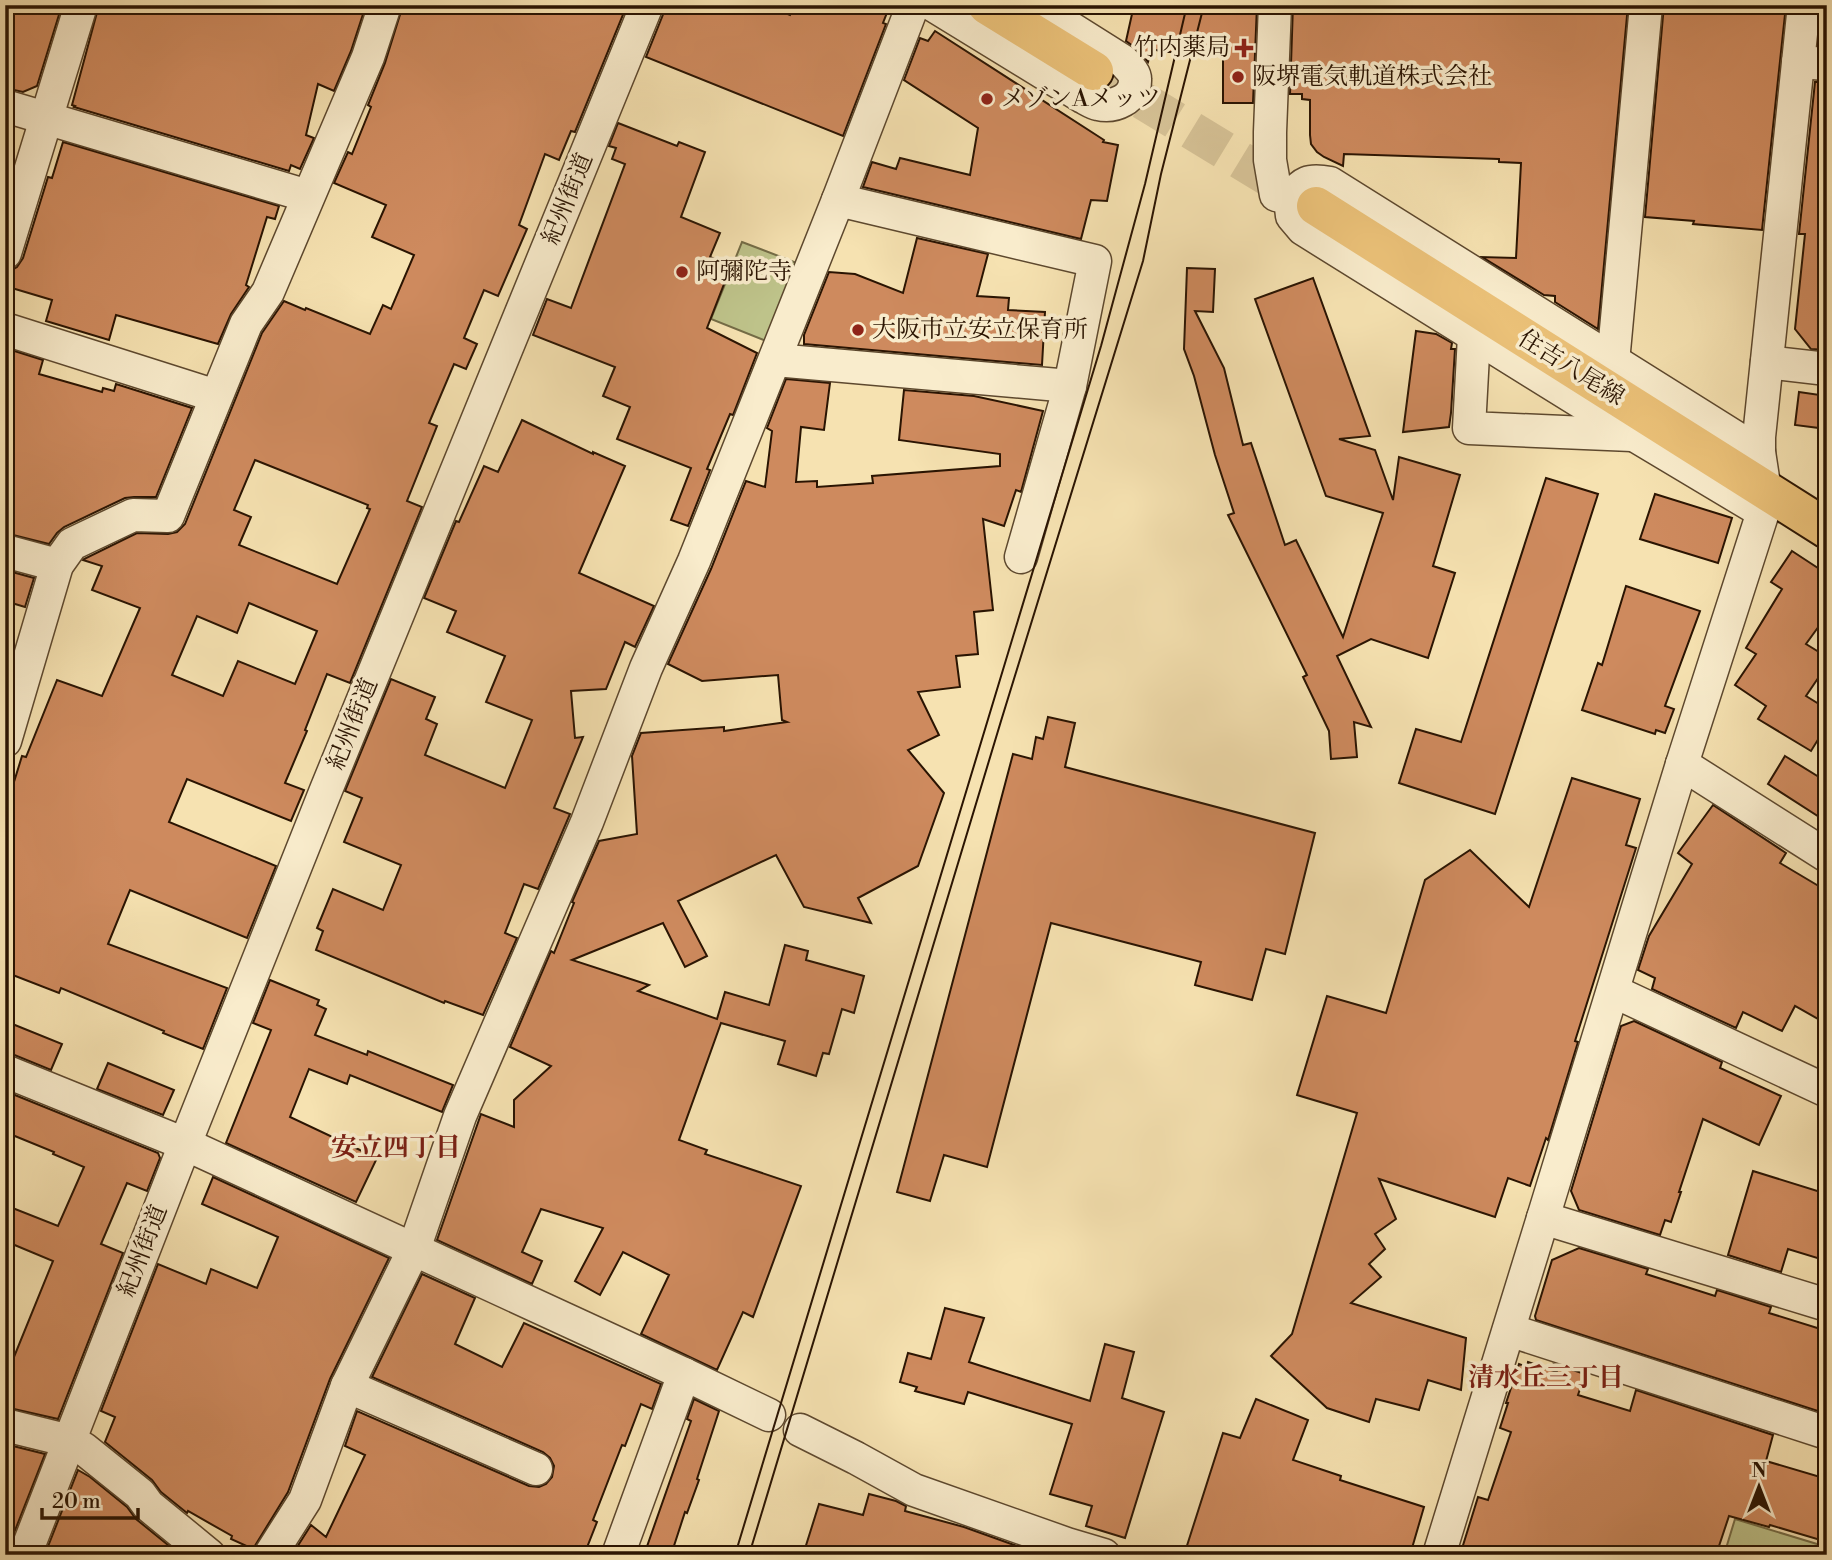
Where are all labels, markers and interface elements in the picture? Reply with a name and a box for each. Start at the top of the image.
place label: 竹内薬局 [1134,33,1230,63]
marker: 竹内薬局 [1236,40,1252,56]
place label: 阪堺電気軌道株式会社 [1252,62,1492,92]
marker: 阪堺電気軌道株式会社 [1230,69,1246,85]
place label: メゾンAメッツ [1001,84,1161,114]
marker: メゾンAメッツ [979,91,995,107]
street label: 紀州街道 [536,149,600,249]
place label: 阿彌陀寺 [696,257,792,287]
marker: 阿彌陀寺 [674,264,690,280]
place label: 大阪市立安立保育所 [872,315,1088,345]
marker: 大阪市立安立保育所 [850,322,866,338]
street label: 住吉八尾線 [1512,323,1630,413]
street label: 紀州街道 [321,674,385,774]
district label: 安立四丁目 [331,1132,461,1164]
street label: 紀州街道 [112,1201,174,1301]
district label: 清水丘三丁目 [1468,1362,1624,1394]
north arrow [1724,1452,1794,1522]
text: N [1751,1459,1767,1483]
scale bar [42,1476,138,1520]
text: 20 m [52,1489,101,1515]

